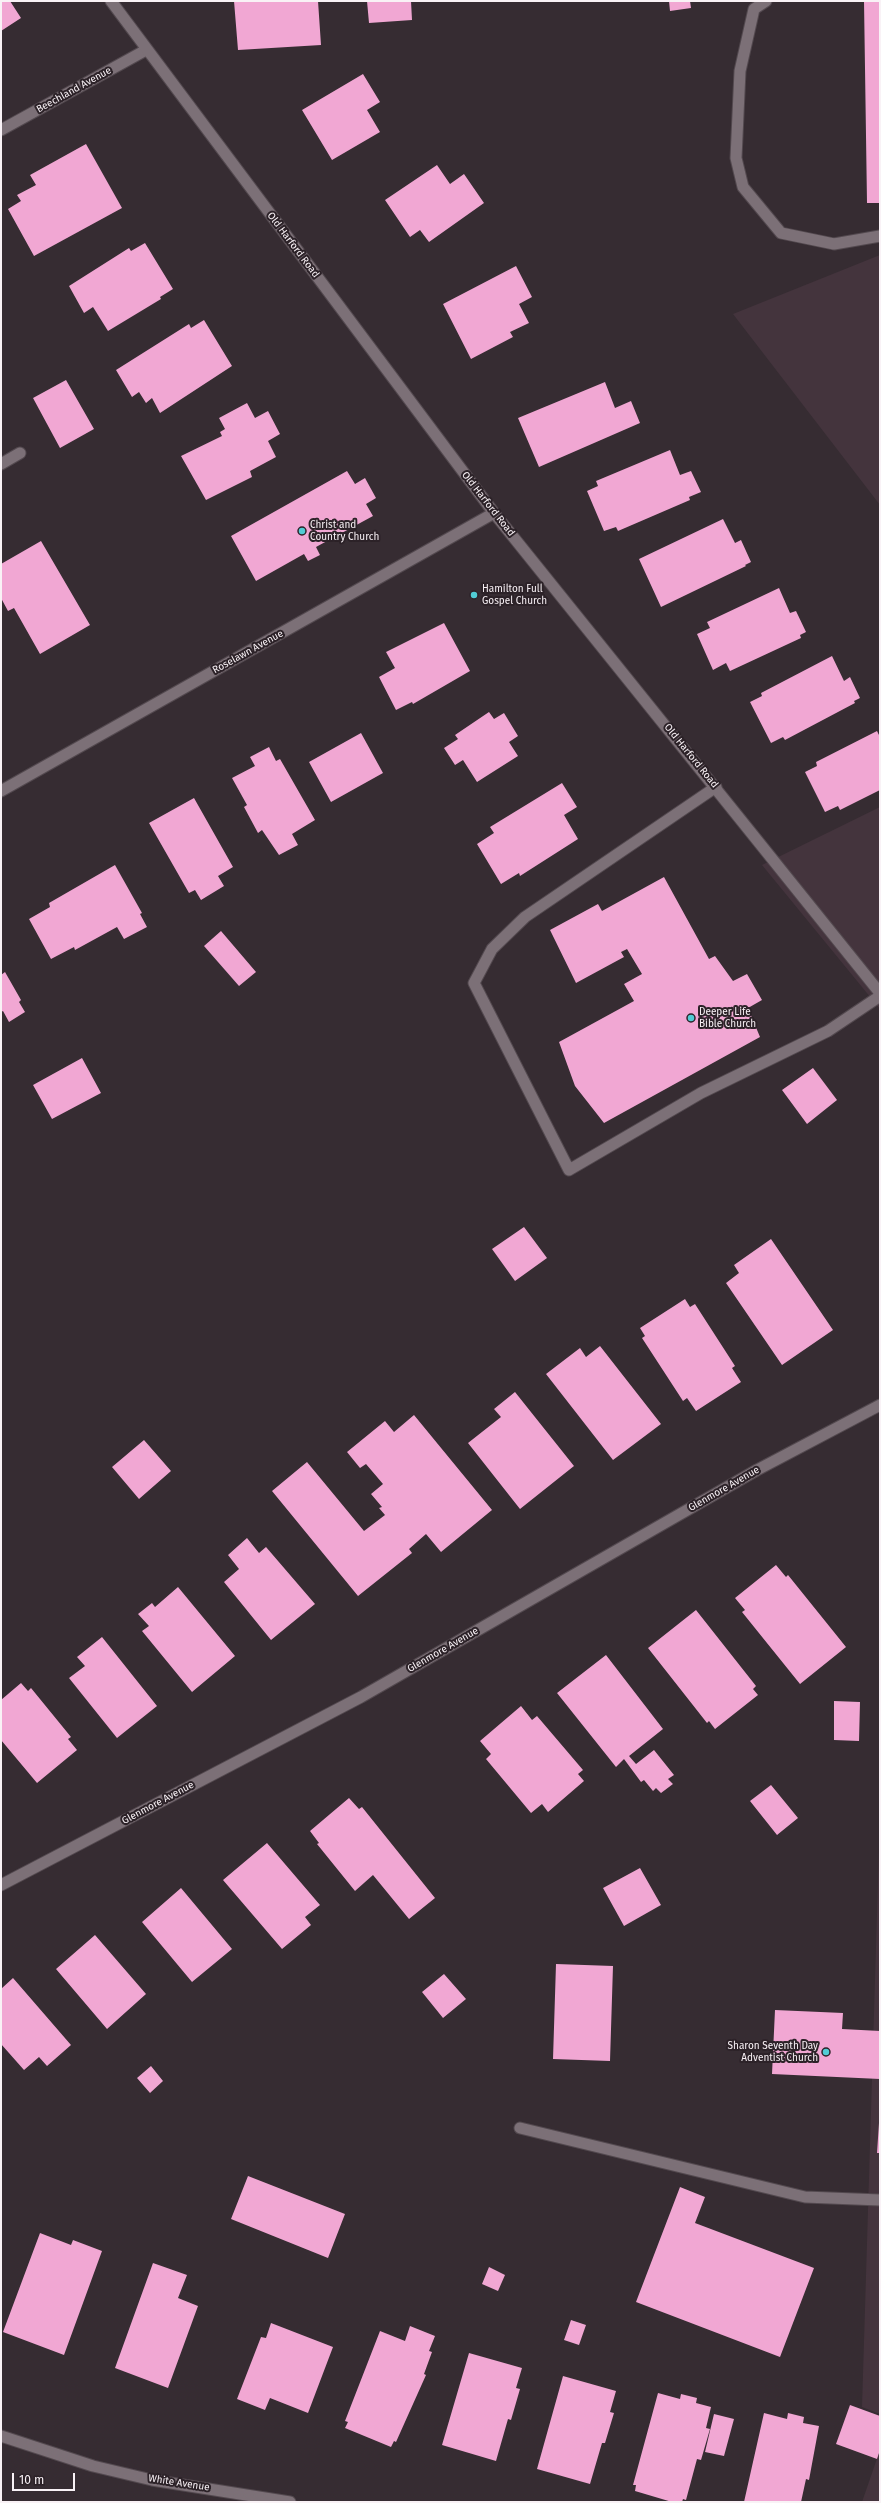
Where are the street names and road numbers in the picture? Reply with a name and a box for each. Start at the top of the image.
street label: Beechland Avenue [35,64,113,116]
street label: Old Harford Road [264,210,322,280]
street label: Old Harford Road [459,469,517,539]
street label: Roselawn Avenue [211,628,285,676]
street label: Old Harford Road [662,722,720,790]
street label: Glenmore Avenue [686,1464,762,1514]
street label: Glenmore Avenue [405,1625,481,1675]
street label: Glenmore Avenue [120,1779,196,1827]
street label: White Avenue [148,2472,210,2494]

